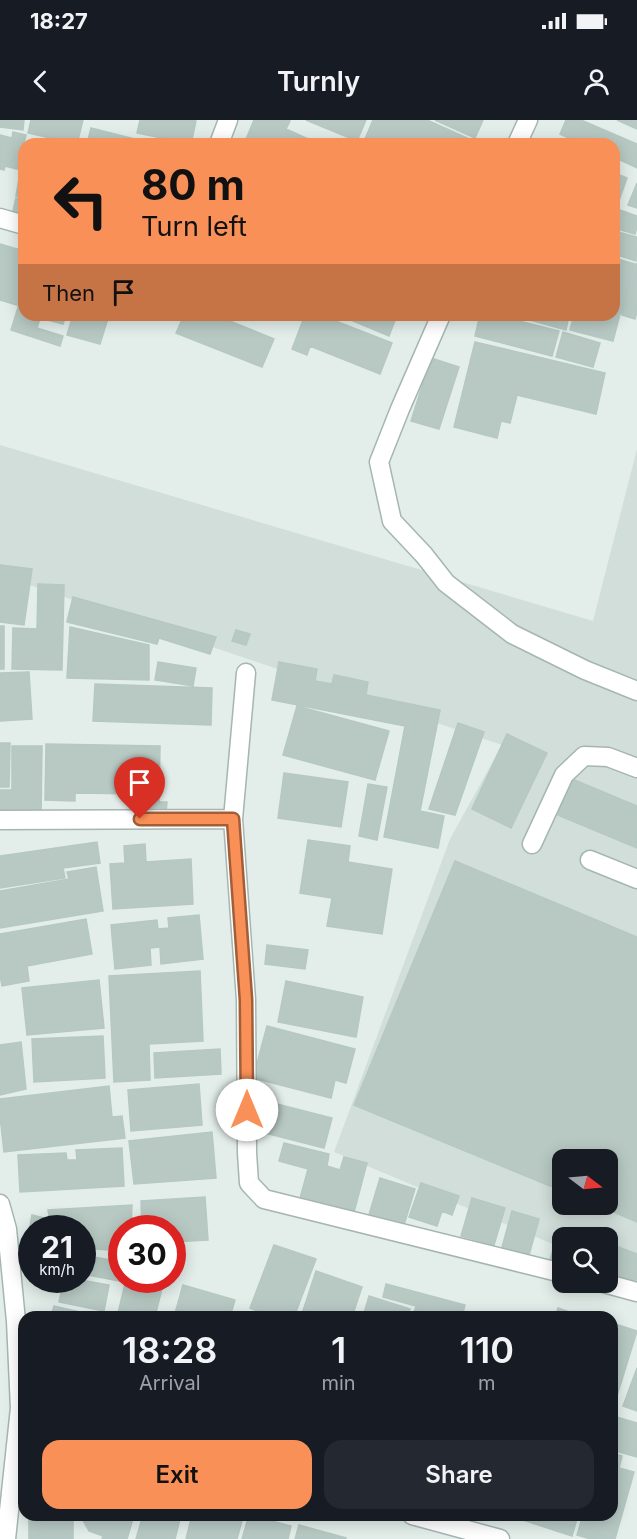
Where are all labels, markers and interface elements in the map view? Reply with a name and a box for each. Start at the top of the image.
text: 18:27 [30,8,88,34]
icon: back [24,65,57,98]
text: Turnly [277,65,360,98]
icon: person [580,65,613,98]
text: 80 m [141,159,245,210]
icon: left [42,162,120,240]
text: Turn left [141,210,247,243]
icon: arrive [107,276,140,309]
text: Then [42,280,95,306]
pin [114,757,165,819]
icon: arrive [123,766,156,799]
position arrow [215,1078,279,1142]
north arrow [552,1149,618,1215]
map controls [552,1149,618,1293]
speed limit sign: 30 [108,1215,186,1293]
button: search [552,1227,618,1293]
text: 21 [41,1229,73,1265]
text: km/h [39,1260,75,1279]
text: 18:28 [122,1328,217,1372]
text: 1 [331,1328,346,1372]
text: 110 [460,1328,514,1372]
text: Arrival [139,1371,200,1395]
text: min [321,1371,356,1395]
text: m [478,1371,496,1395]
button: Exit [42,1440,312,1509]
button: Share [324,1440,594,1509]

